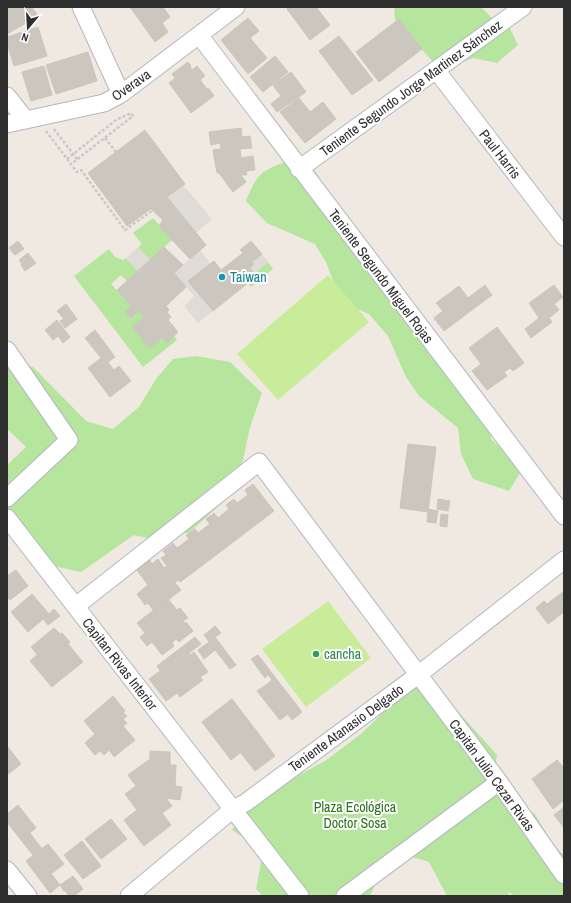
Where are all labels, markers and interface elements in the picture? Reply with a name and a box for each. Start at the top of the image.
north arrow [8,8,48,48]
street label: Teniente Segundo Jorge Martinez Sánchez [316,16,506,160]
text: N [20,30,30,45]
street label: Overava [108,65,154,105]
street label: Paul Harris [475,126,525,182]
street label: Teniente Segundo Miguel Rojas [325,205,438,347]
place label: Taiwan [230,268,267,286]
marker: Taiwan [217,272,227,282]
street label: Capitan Rivas Interior [78,614,162,714]
place label: cancha [324,645,362,663]
marker: cancha [311,649,321,659]
street label: Teniente Atanasio Delgado [285,680,407,776]
street label: Capitán Julio Cezar Rivas [445,716,539,835]
park label: Plaza Ecológica Doctor Sosa [314,798,397,832]

